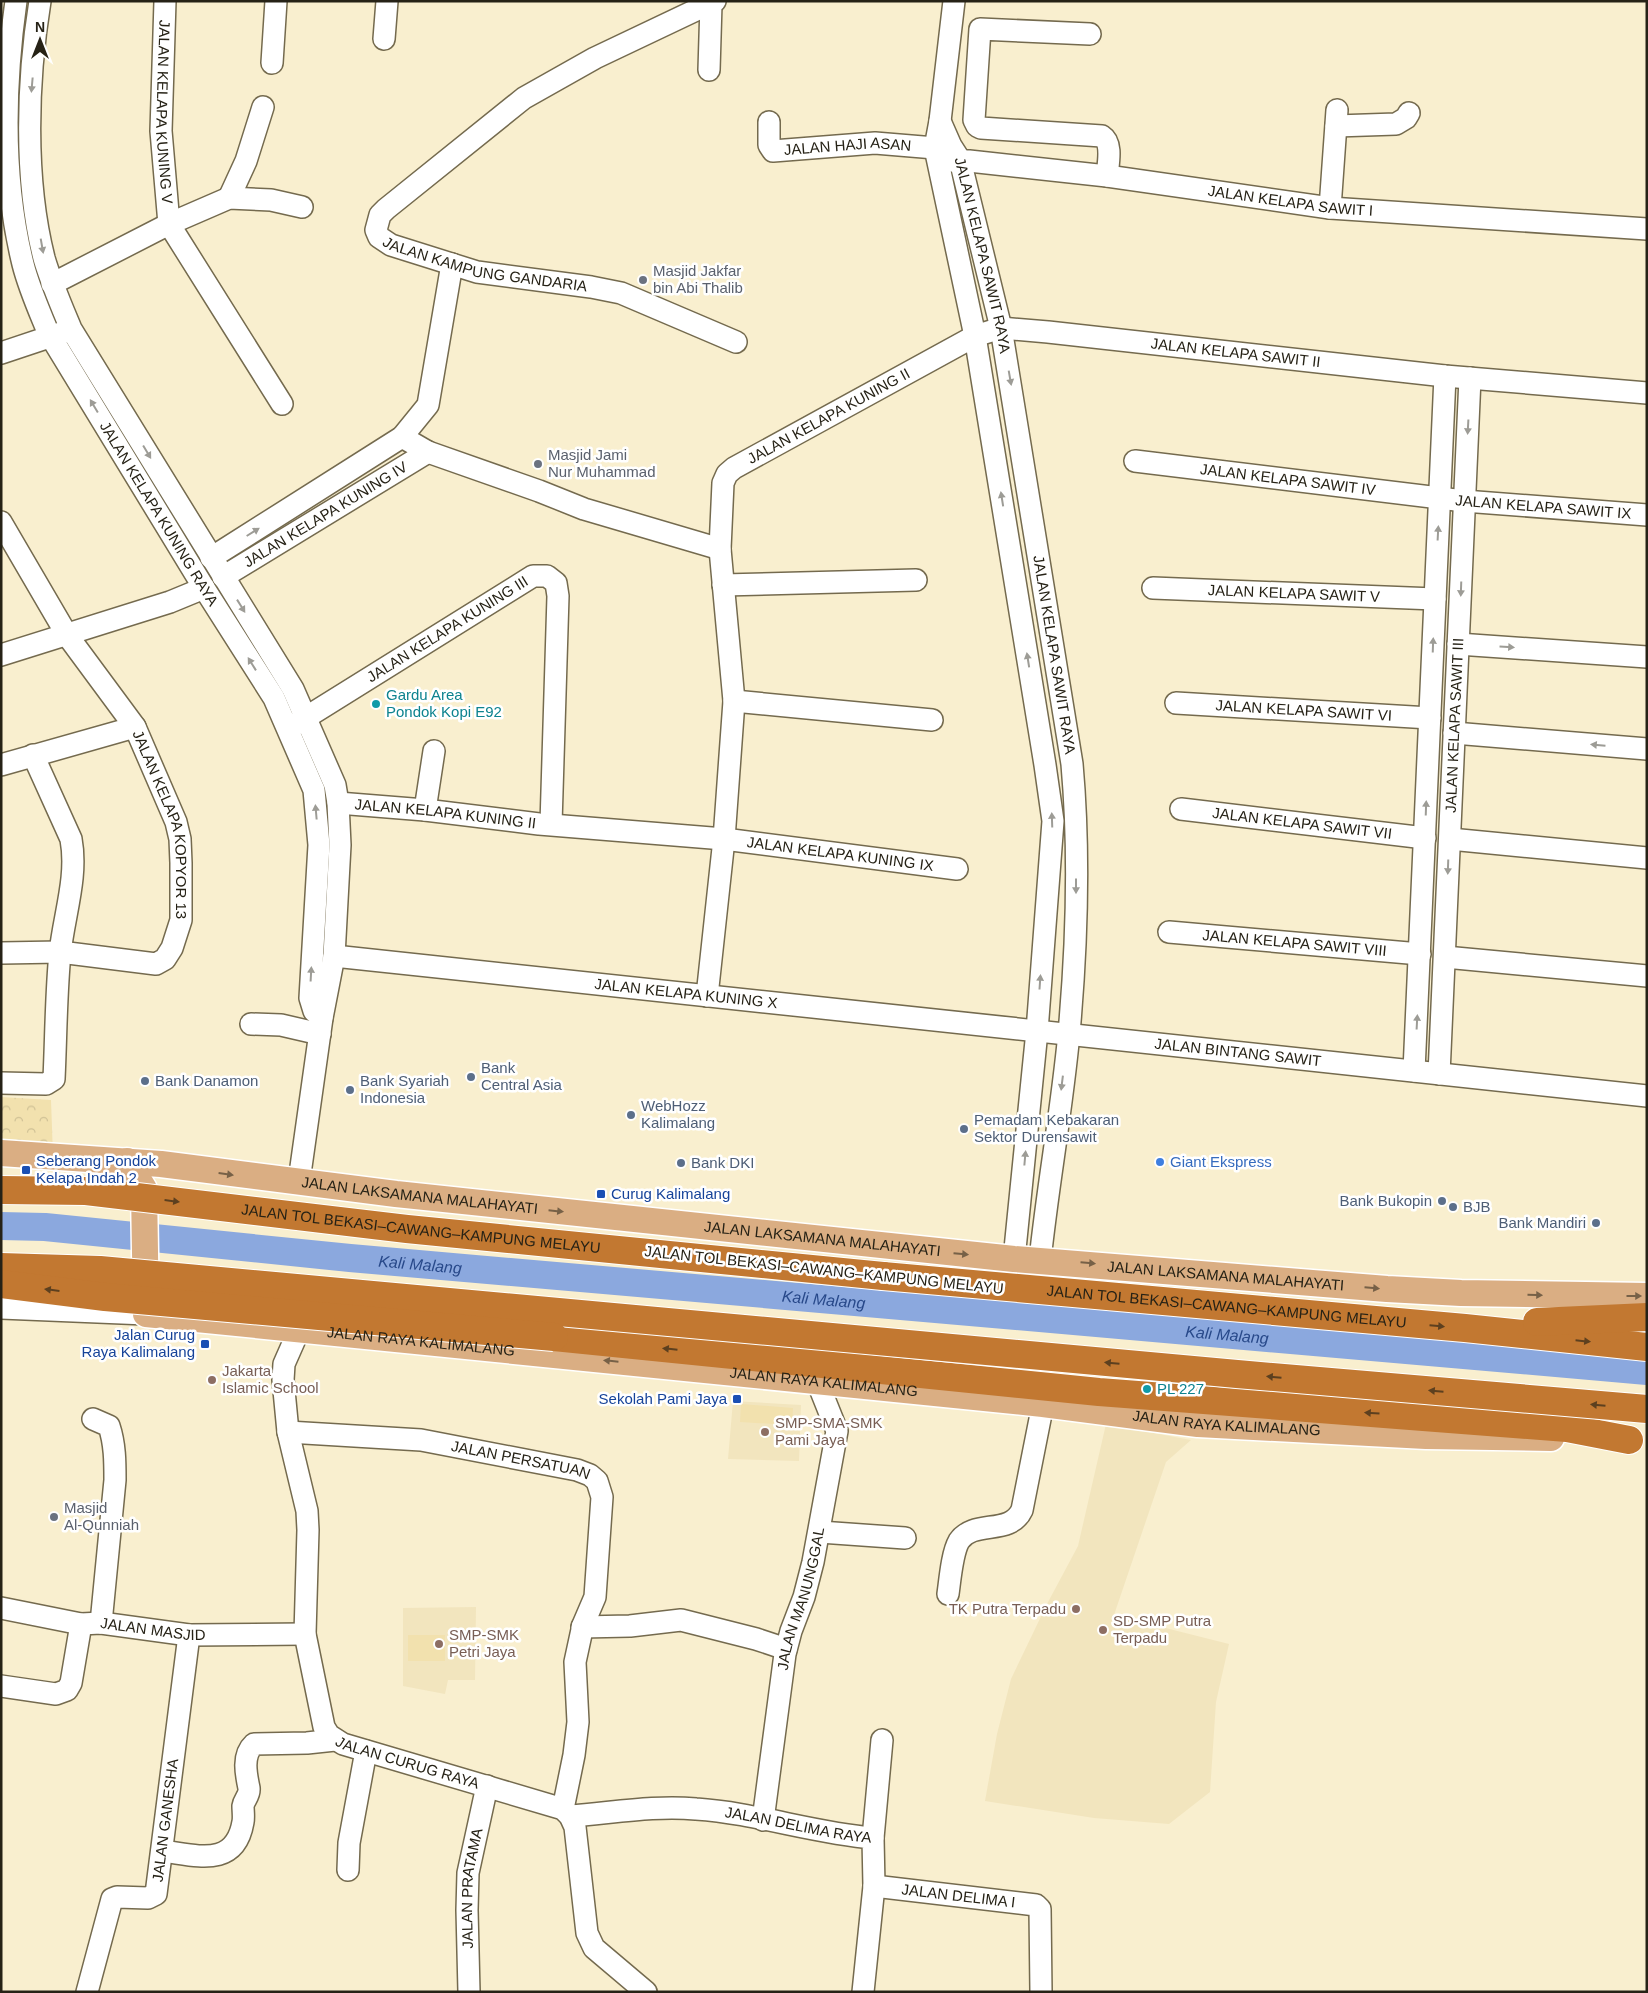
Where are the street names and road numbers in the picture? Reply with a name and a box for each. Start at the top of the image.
street label: JALAN KELAPA KUNING V [153,20,176,204]
street label: JALAN HAJI ASAN [783,134,912,158]
street label: JALAN KELAPA SAWIT RAYA [952,155,1014,355]
street label: JALAN KELAPA SAWIT I [1207,182,1374,219]
street label: JALAN KAMPUNG GANDARIA [380,233,588,294]
street label: JALAN KELAPA SAWIT II [1150,334,1321,370]
street label: JALAN KELAPA KUNING II [744,364,913,467]
street label: JALAN KELAPA KUNING RAYA [97,418,222,609]
street label: JALAN KELAPA KUNING IV [240,458,410,570]
street label: JALAN KELAPA SAWIT IV [1199,460,1377,498]
street label: JALAN KELAPA SAWIT IX [1454,491,1632,522]
street label: JALAN KELAPA SAWIT RAYA [1030,554,1079,755]
street label: JALAN KELAPA KUNING III [364,572,531,685]
street label: JALAN KELAPA SAWIT V [1207,581,1380,605]
street label: JALAN KELAPA SAWIT III [1442,638,1466,813]
street label: JALAN KELAPA SAWIT VI [1215,696,1392,724]
street label: JALAN KELAPA KOPYOR 13 [129,727,190,919]
street label: JALAN KELAPA KUNING II [354,795,537,832]
street label: JALAN KELAPA SAWIT VII [1211,804,1393,842]
street label: JALAN KELAPA KUNING IX [746,833,935,874]
street label: JALAN KELAPA SAWIT VIII [1202,926,1387,959]
street label: JALAN KELAPA KUNING X [594,975,779,1011]
street label: JALAN BINTANG SAWIT [1154,1035,1322,1069]
street label: JALAN LAKSAMANA MALAHAYATI [301,1173,539,1217]
street label: JALAN TOL BEKASI–CAWANG–KAMPUNG MELAYU [240,1200,601,1256]
street label: JALAN LAKSAMANA MALAHAYATI [703,1217,942,1259]
street label: JALAN TOL BEKASI–CAWANG–KAMPUNG MELAYU [644,1242,1004,1297]
street label: JALAN LAKSAMANA MALAHAYATI [1106,1258,1345,1294]
street label: JALAN TOL BEKASI–CAWANG–KAMPUNG MELAYU [1046,1282,1407,1331]
street label: JALAN RAYA KALIMALANG [326,1323,516,1359]
street label: JALAN RAYA KALIMALANG [729,1364,919,1399]
street label: JALAN RAYA KALIMALANG [1132,1407,1321,1438]
street label: JALAN PERSATUAN [450,1437,593,1482]
street label: JALAN MANUNGGAL [774,1526,827,1671]
street label: JALAN MASJID [99,1614,206,1643]
street label: JALAN CURUG RAYA [333,1733,481,1792]
street label: JALAN GANESHA [149,1757,181,1883]
street label: JALAN DELIMA RAYA [724,1803,872,1846]
street label: JALAN PRATAMA [458,1827,486,1949]
street label: JALAN DELIMA I [901,1880,1016,1911]

